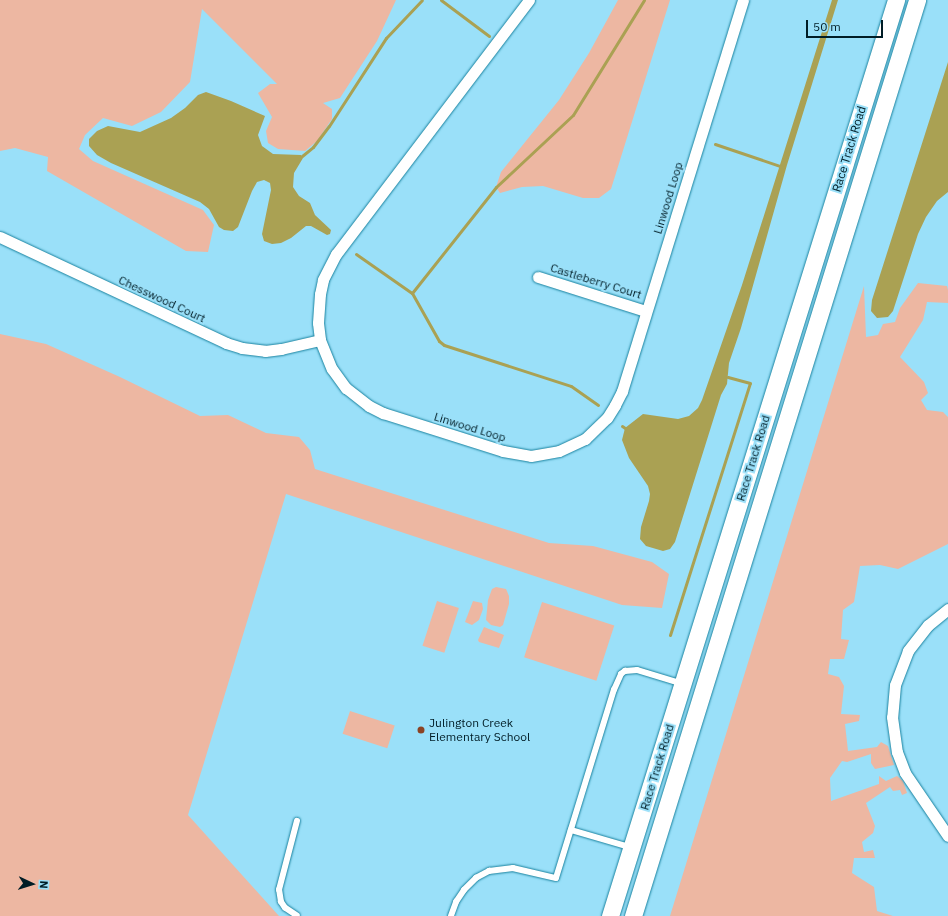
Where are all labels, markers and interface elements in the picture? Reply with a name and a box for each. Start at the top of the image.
scale bar [808,12,885,38]
text: 50 m [813,19,841,34]
street label: Race Track Road [829,104,869,194]
street label: Linwood Loop [650,160,686,236]
street label: Castleberry Court [549,260,643,302]
street label: Chesswood Court [116,273,208,325]
street label: Linwood Loop [432,409,508,445]
street label: Race Track Road [733,413,773,503]
place label: Julington Creek Elementary School [429,716,530,744]
street label: Race Track Road [637,722,677,812]
marker: Julington Creek Elementary School [416,725,426,735]
north arrow [12,864,52,904]
text: N [37,880,51,889]

